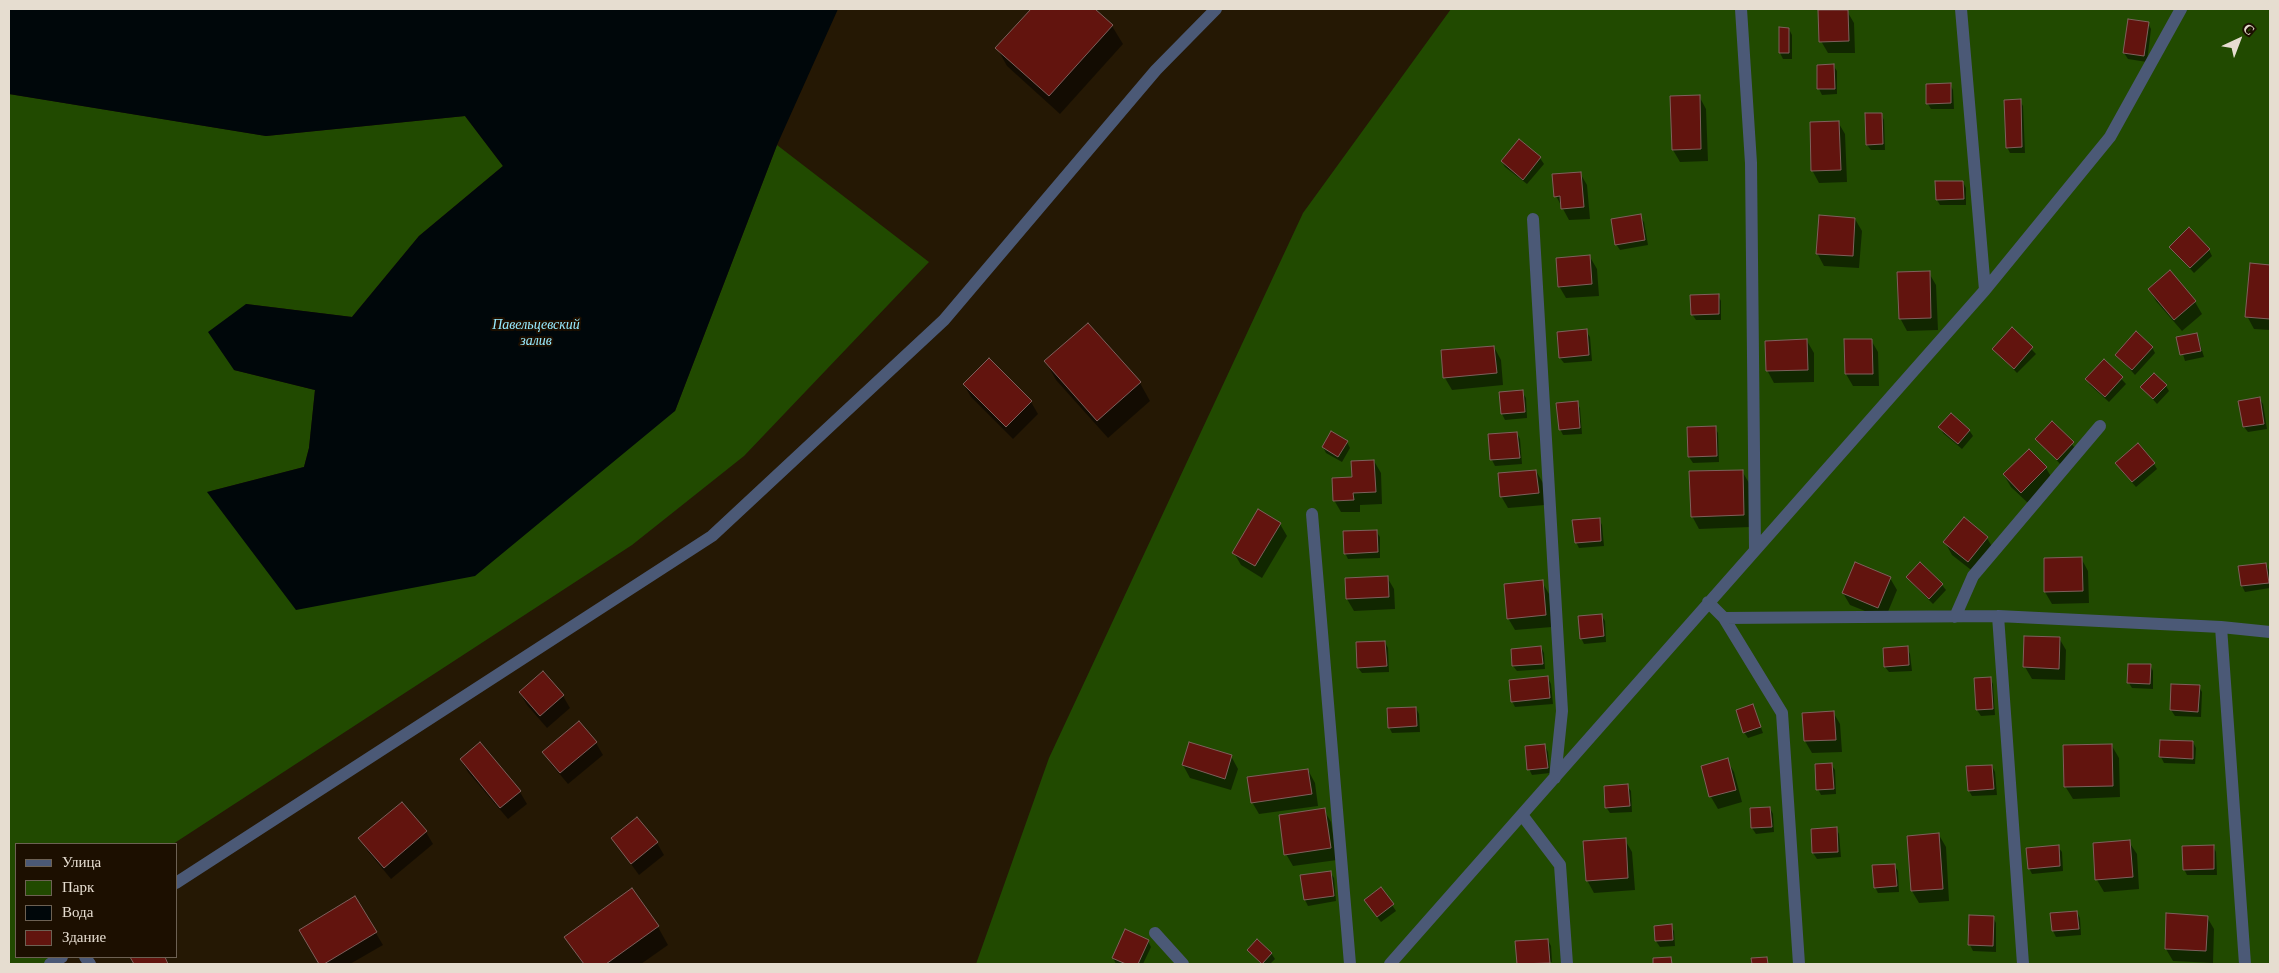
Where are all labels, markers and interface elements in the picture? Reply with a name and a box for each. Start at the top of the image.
north arrow [2214,15,2264,65]
text: С [2240,20,2258,38]
water label: Павельцевский залив [492,317,580,350]
legend [15,843,178,958]
text: Улица [62,854,101,870]
text: Парк [62,879,94,895]
text: Вода [62,904,93,920]
text: Здание [62,929,106,945]

